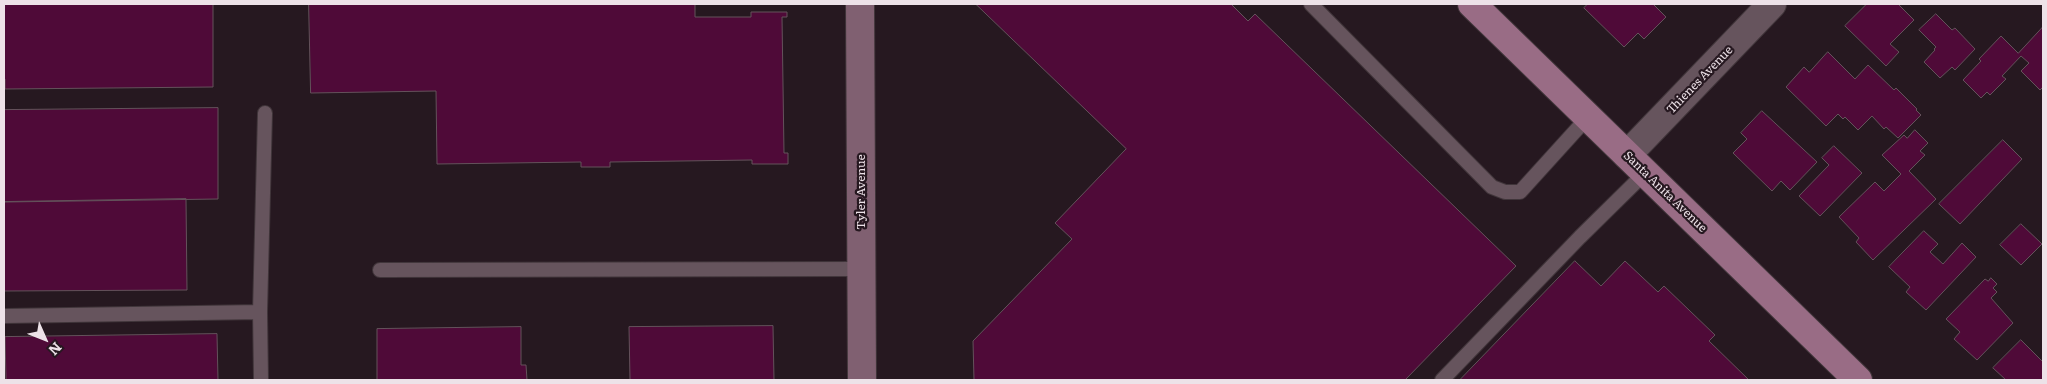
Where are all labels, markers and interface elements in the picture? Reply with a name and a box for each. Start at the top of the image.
street label: Thienes Avenue [1664,43,1736,117]
street label: Santa Anita Avenue [1620,148,1710,236]
street label: Tyler Avenue [854,154,868,230]
north arrow [20,314,70,364]
text: N [45,338,67,361]

